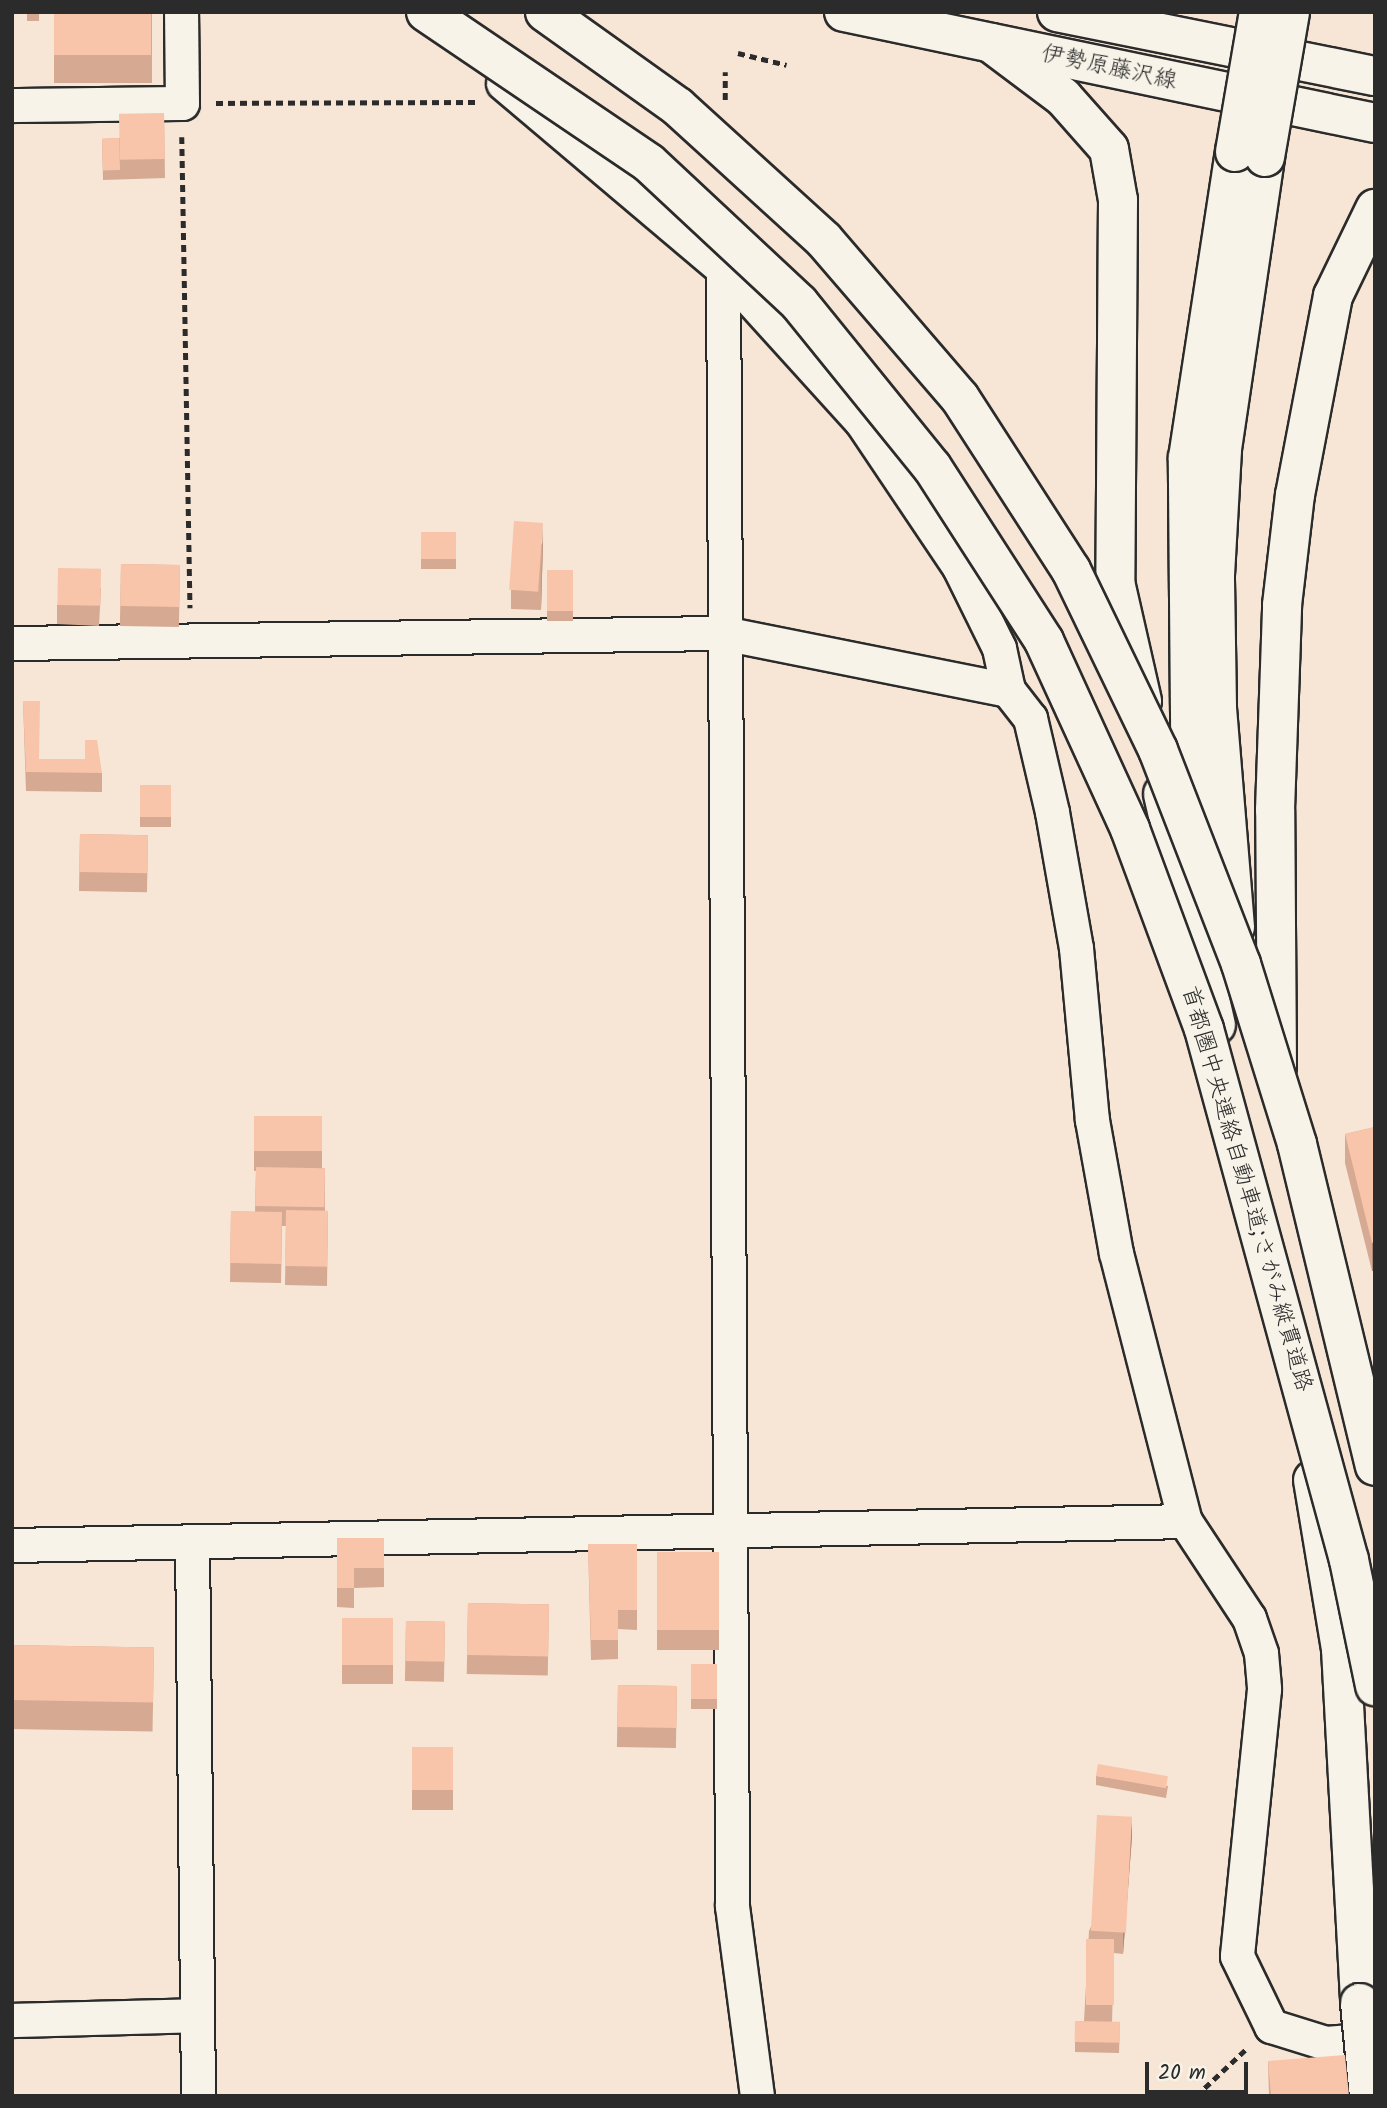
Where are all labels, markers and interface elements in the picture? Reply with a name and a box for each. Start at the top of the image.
street label: 伊勢原藤沢線 [1039,40,1179,96]
street label: 首都圏中央連絡自動車道;さがみ縦貫道路 [1175,983,1317,1395]
scale bar [1149,2048,1252,2092]
text: 20 m [1158,2057,1206,2090]

